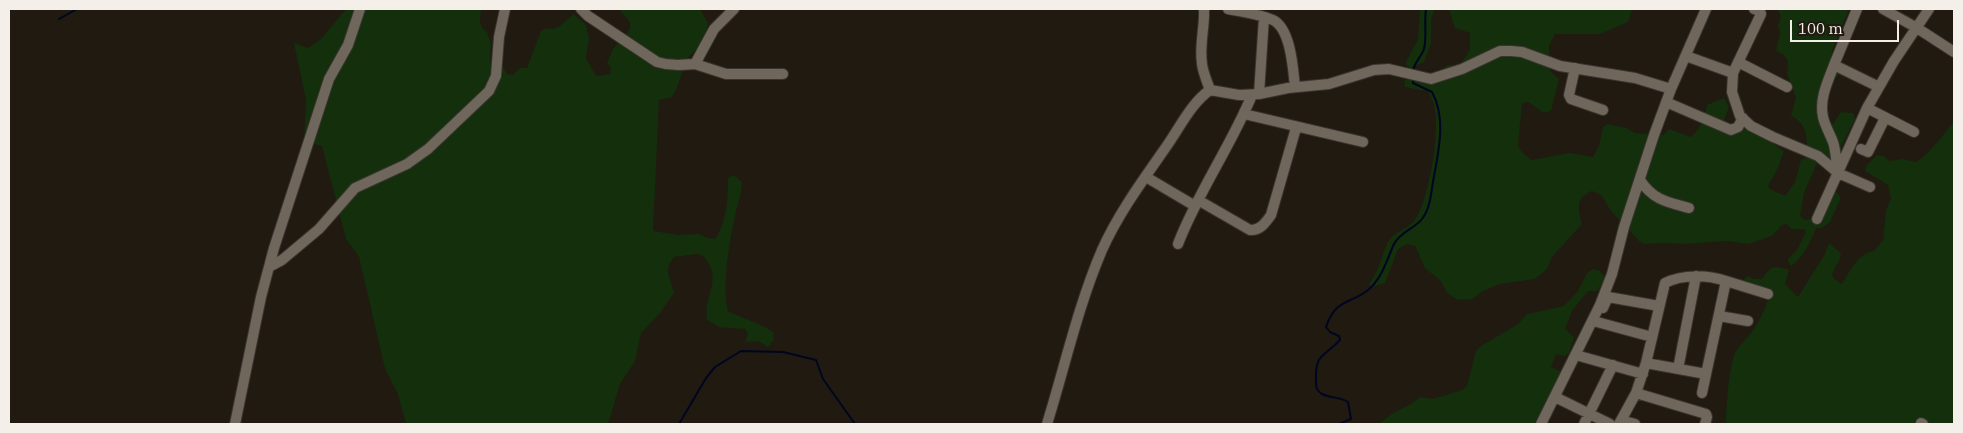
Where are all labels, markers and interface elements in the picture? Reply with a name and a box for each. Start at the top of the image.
scale bar [1793,10,1902,42]
text: 100 m [1798,19,1843,38]

